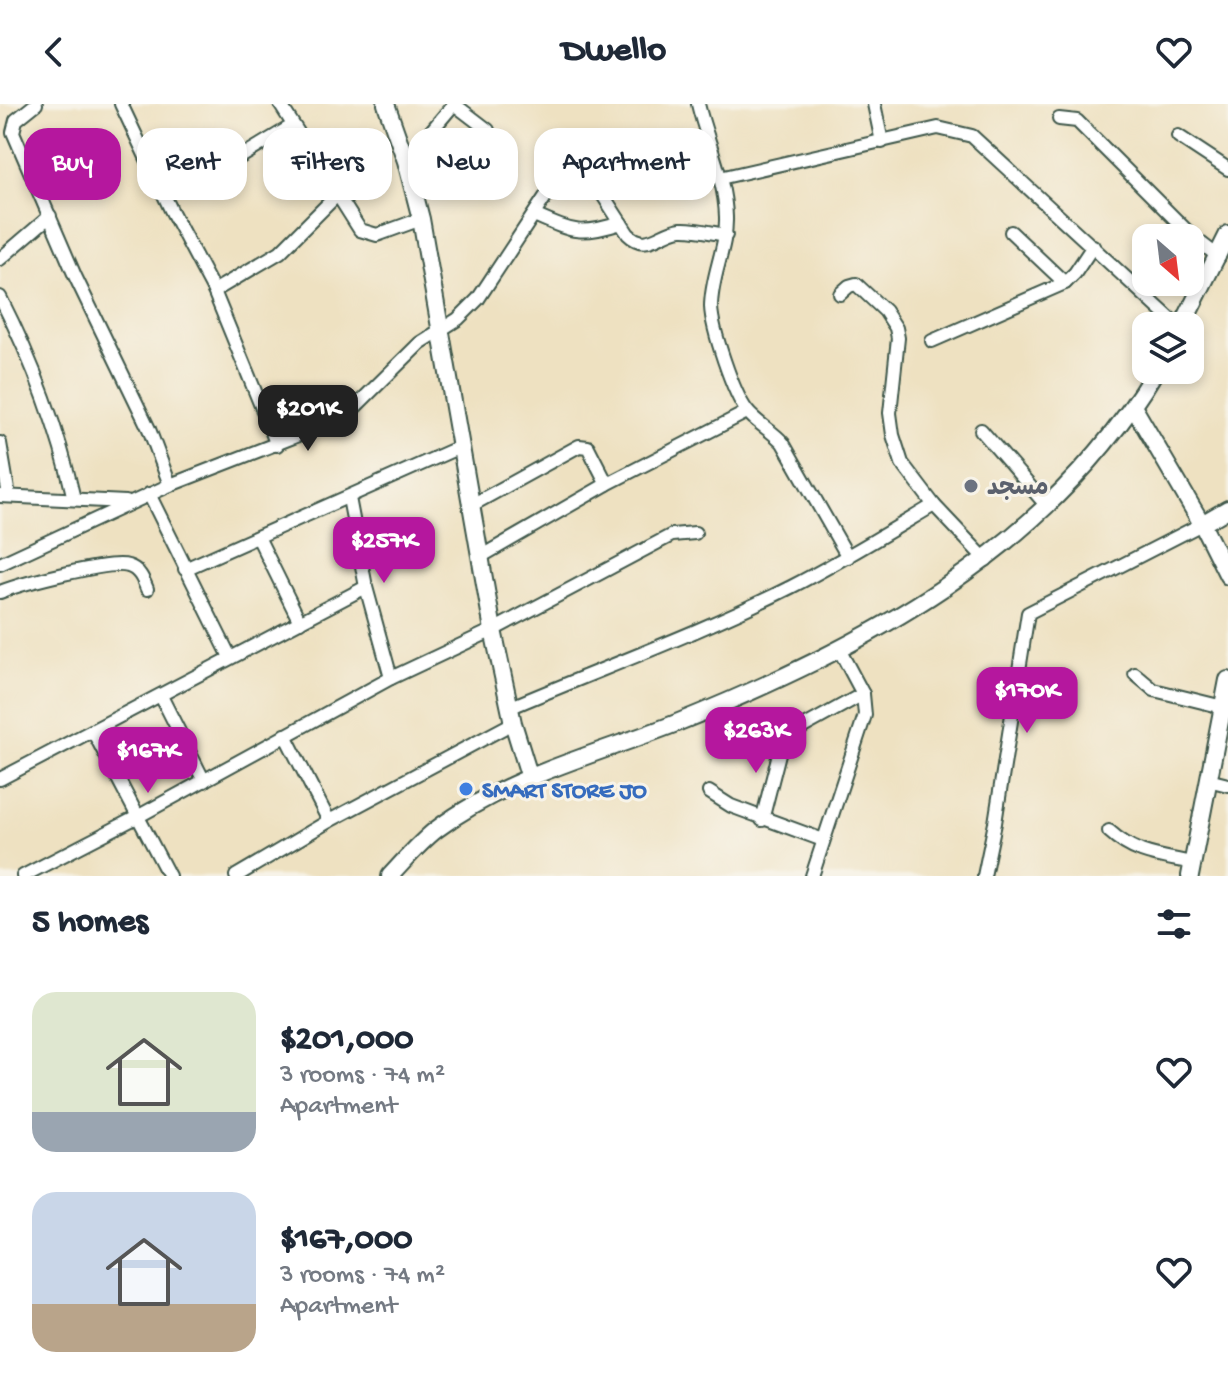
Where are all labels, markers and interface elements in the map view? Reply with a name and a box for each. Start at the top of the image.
icon: back [32,30,76,74]
icon: heart [1152,30,1196,74]
text: Dwello [562,31,666,74]
chip: Buy [24,128,121,200]
chip: Rent [137,128,247,200]
chip: Filters [263,128,392,200]
chip: New [408,128,518,200]
chip: Apartment [534,128,716,200]
north arrow [1132,224,1204,296]
map controls [1132,224,1204,384]
button: layers [1132,312,1204,384]
pin: $201K [252,385,364,453]
text: $201K [276,395,340,426]
place label: مسجد [987,475,1049,504]
marker: مسجد [962,477,980,495]
pin: $257K [328,517,440,585]
text: $257K [351,527,417,558]
pin: $170K [971,667,1083,735]
text: $170K [995,677,1059,708]
pin: $263K [700,707,812,775]
text: $263K [723,717,789,748]
pin: $167K [92,727,204,795]
text: $167K [116,737,180,768]
place label: SMART STORE JO [482,778,647,807]
marker: SMART STORE JO [457,780,475,798]
icon: filters [1152,902,1196,946]
text: 5 homes [32,904,148,944]
text: $201,000 [280,1021,414,1061]
icon: home [96,1024,192,1120]
icon: heart [1152,1050,1196,1094]
text: 3 rooms · 74 m² [280,1061,445,1092]
text: Apartment [280,1092,397,1123]
text: $167,000 [280,1221,413,1261]
icon: home [96,1224,192,1320]
icon: heart [1152,1250,1196,1294]
text: 3 rooms · 74 m² [280,1261,445,1292]
text: Apartment [280,1292,397,1323]

